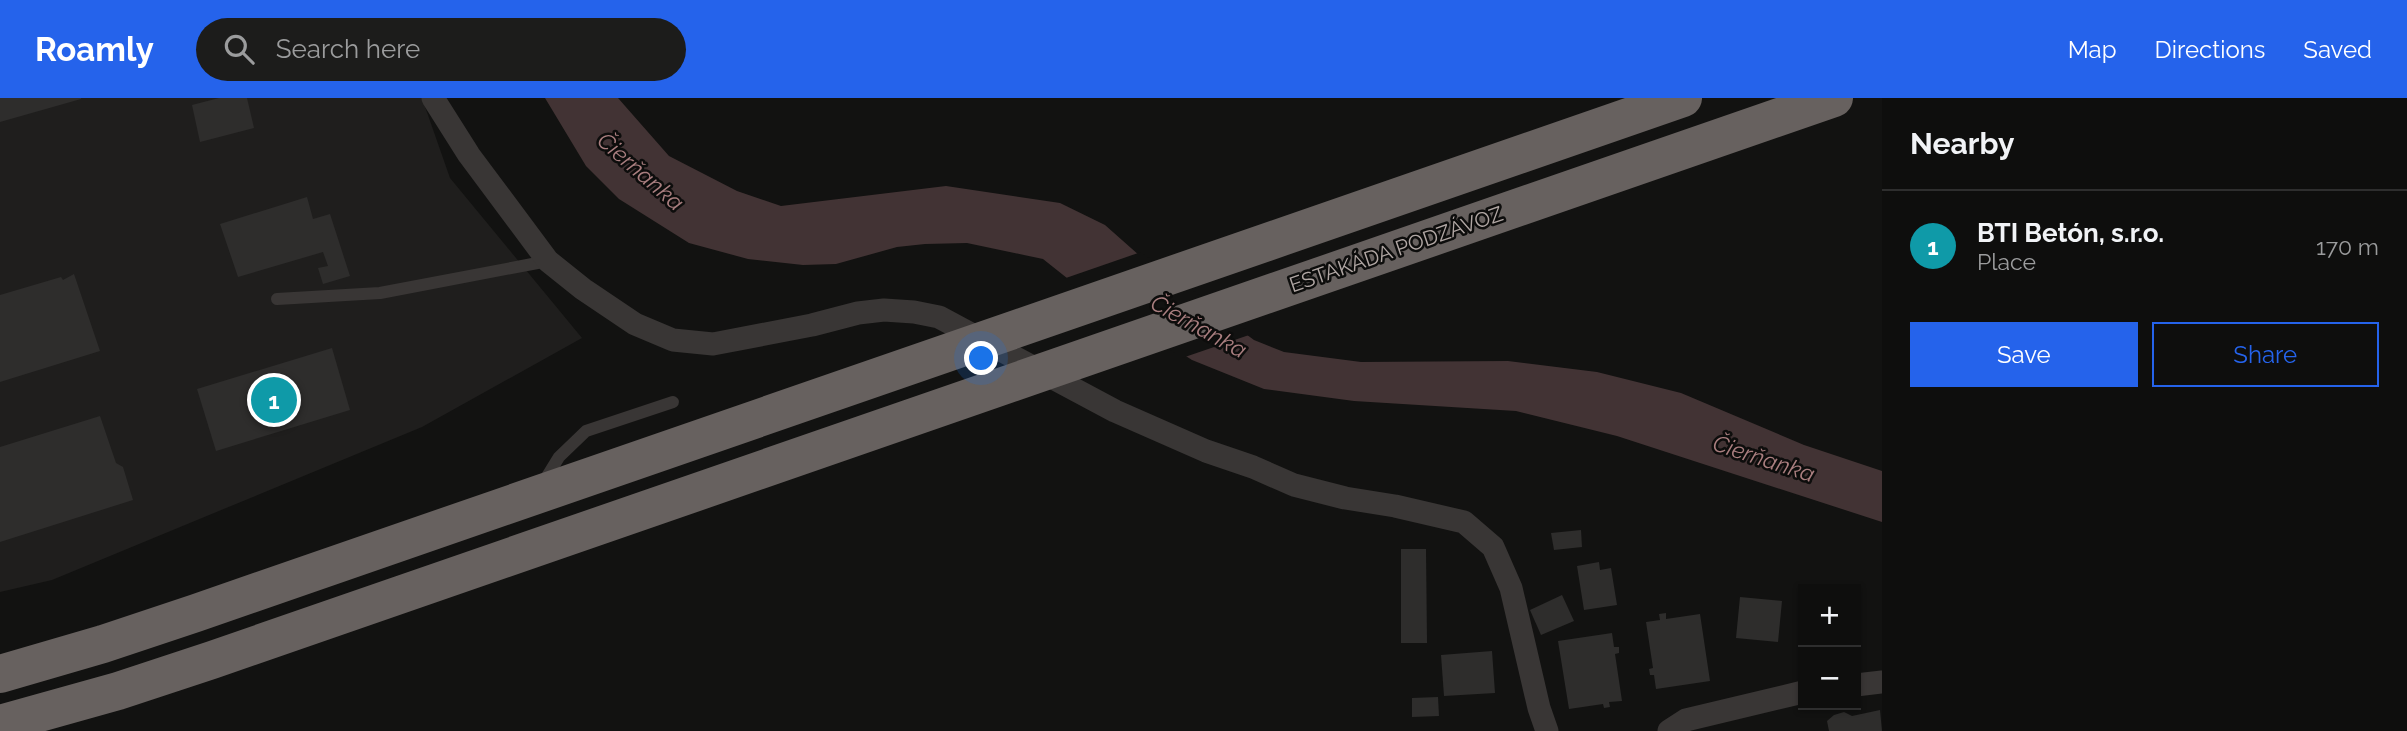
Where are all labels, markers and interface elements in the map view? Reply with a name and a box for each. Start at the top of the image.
search box [196,18,686,81]
text: Roamly [35,30,154,69]
icon: search [220,30,258,68]
text: Search here [276,34,420,64]
text: Map [2068,35,2117,64]
text: Directions [2155,35,2265,64]
text: Saved [2303,35,2372,64]
water label: Čierňanka [592,126,690,216]
text: Nearby [1910,126,2014,161]
street label: ESTAKÁDA PODZÁVOZ [1286,201,1506,297]
text: BTI Betón, s.r.o. [1977,218,2164,248]
text: 1 [1927,233,1939,260]
text: 170 m [2316,233,2379,260]
text: Place [1977,248,2036,275]
water label: Čierňanka [1146,289,1252,364]
button: Save [1910,322,2138,387]
button: Share [2152,322,2379,387]
your location [964,341,998,375]
pin: 1 [251,374,297,426]
water label: Čierňanka [1710,429,1819,487]
map controls [1798,584,1861,710]
button: + [1798,584,1861,647]
button: − [1798,647,1861,710]

